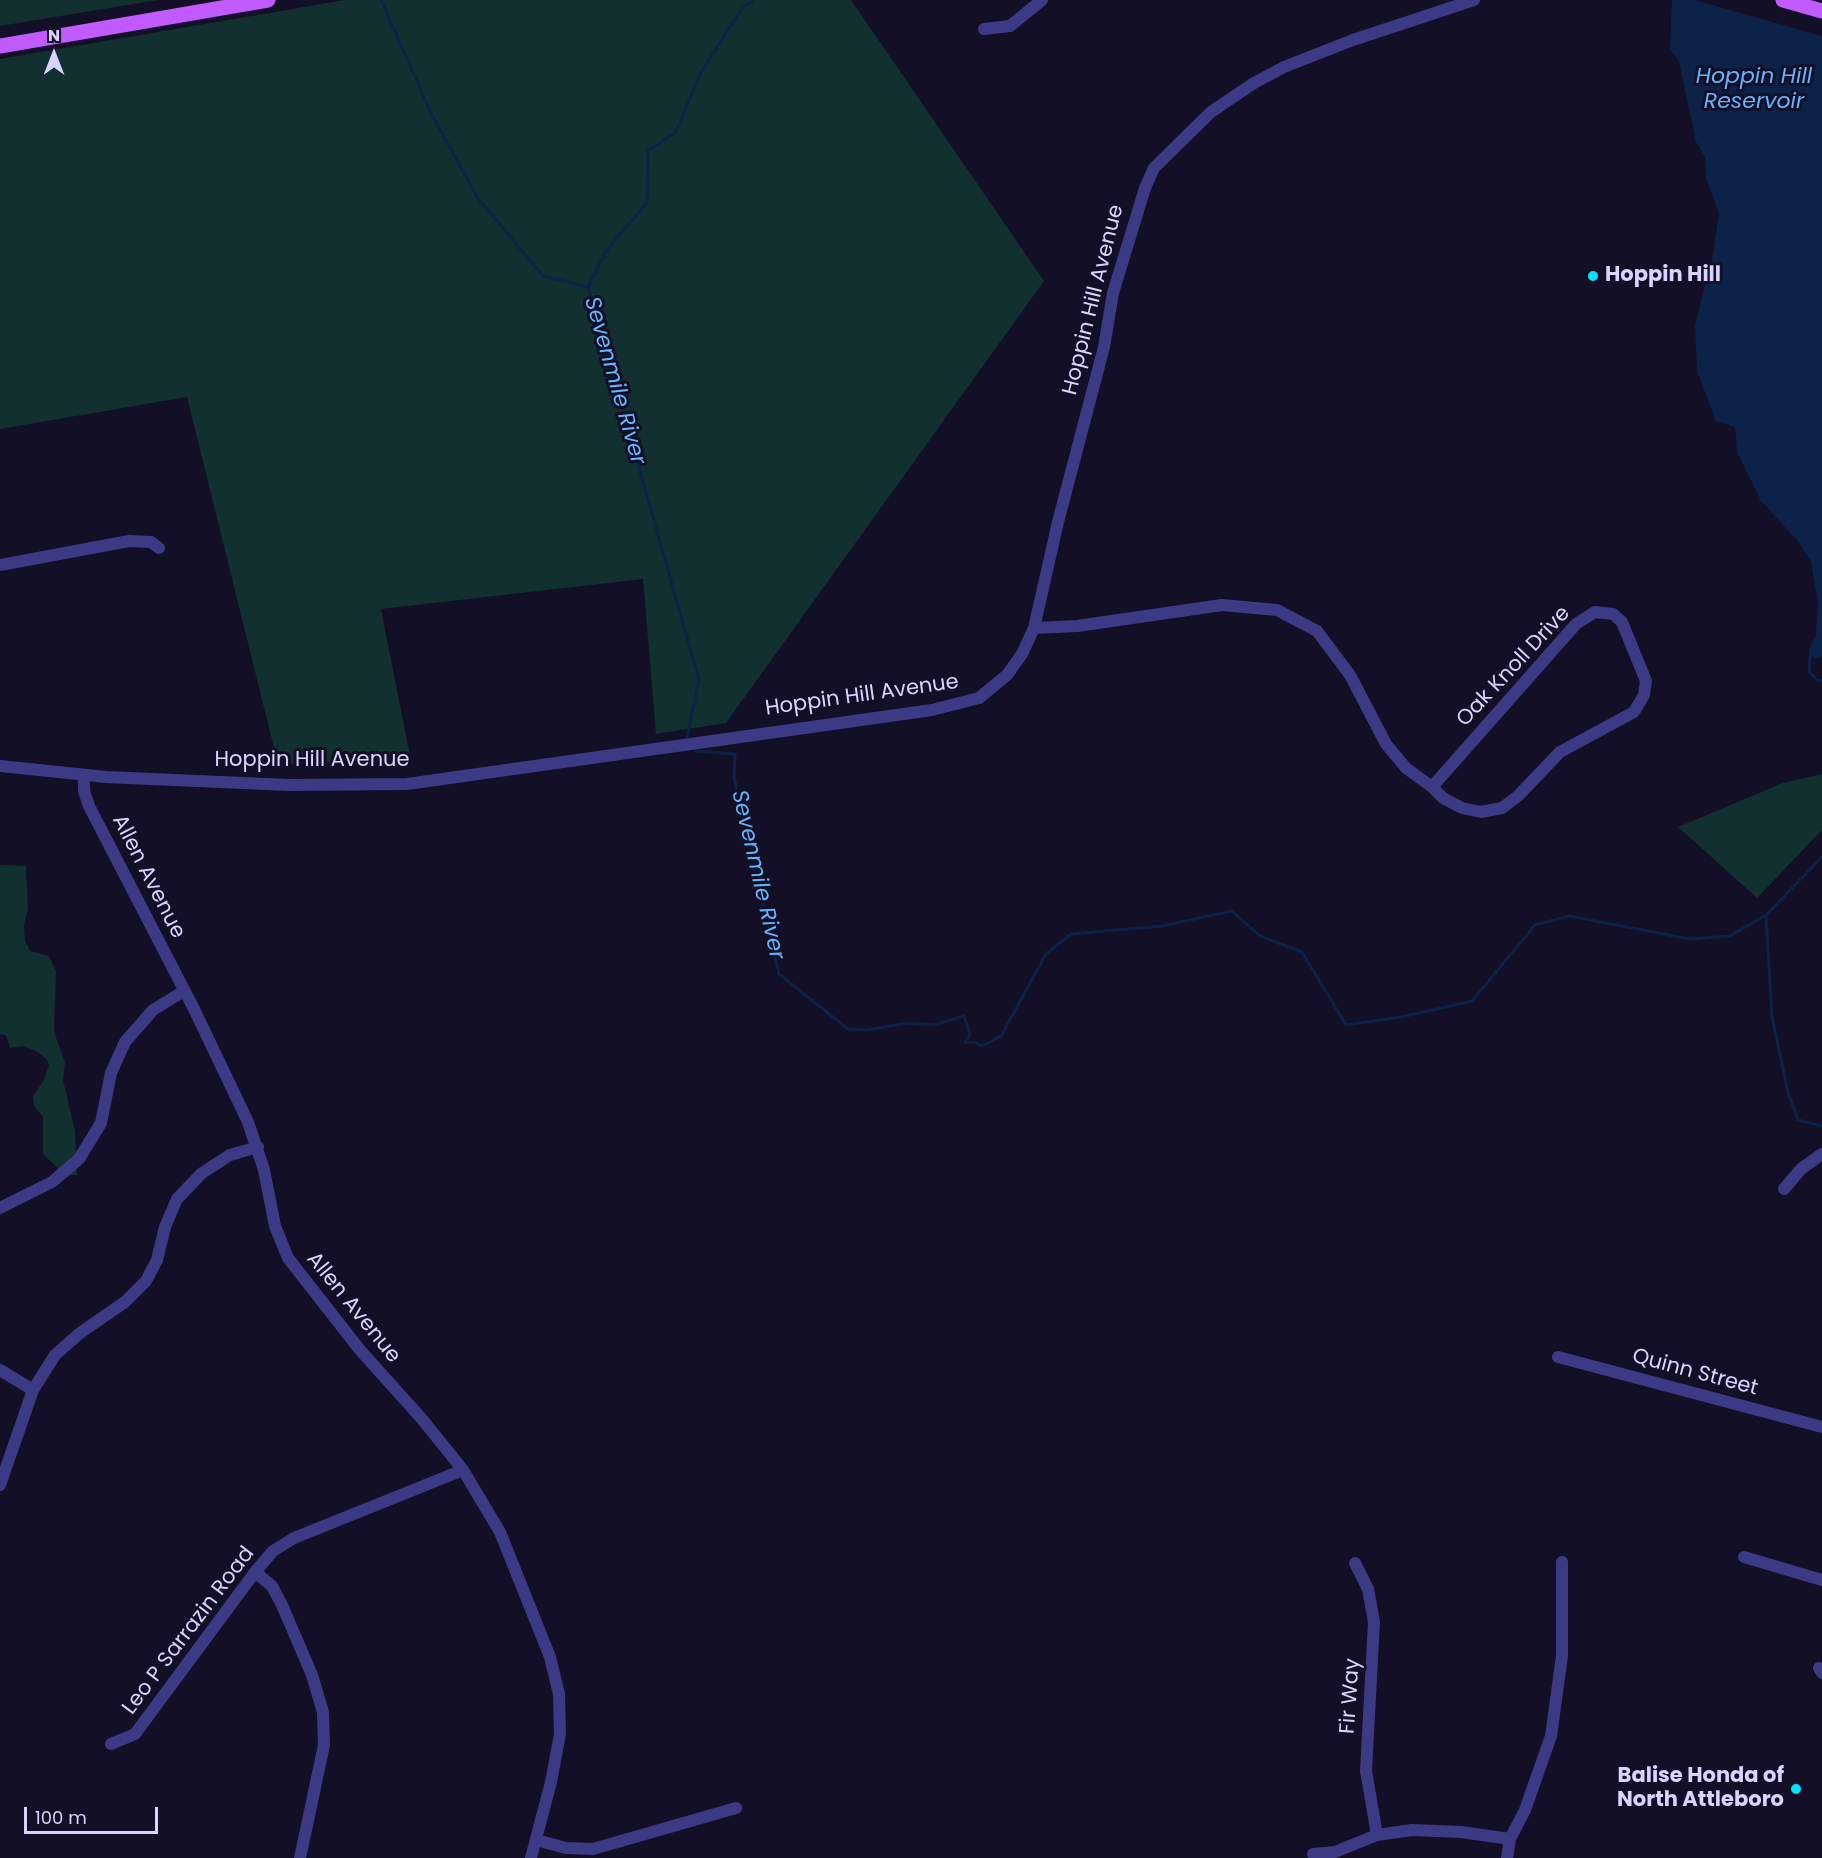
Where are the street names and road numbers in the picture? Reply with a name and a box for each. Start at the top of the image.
street label: Hoppin Hill Avenue [1058,202,1130,398]
street label: Oak Knoll Drive [1452,602,1576,732]
street label: Hoppin Hill Avenue [764,670,960,722]
street label: Hoppin Hill Avenue [214,748,410,774]
street label: Allen Avenue [106,811,190,943]
street label: Allen Avenue [301,1247,405,1369]
street label: Quinn Street [1629,1344,1761,1402]
street label: Leo P Sarrazin Road [118,1542,260,1720]
street label: Fir Way [1336,1657,1366,1735]

